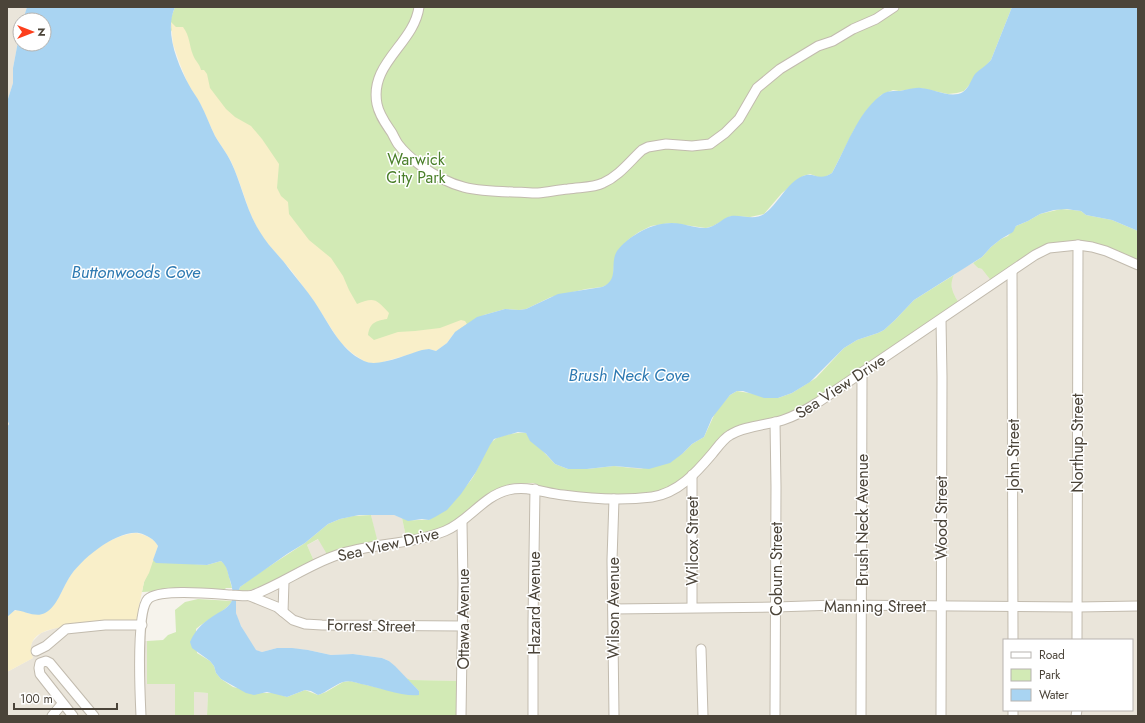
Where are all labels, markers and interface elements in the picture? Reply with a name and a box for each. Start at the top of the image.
north arrow [12,12,52,52]
text: N [34,28,50,36]
park label: Warwick City Park [386,148,447,189]
water label: Buttonwoods Cove [71,260,201,284]
street label: Sea View Drive [791,349,890,424]
water label: Brush Neck Cove [568,363,690,387]
street label: Northup Street [1066,393,1089,493]
street label: John Street [1002,419,1025,493]
street label: Brush Neck Avenue [851,454,874,586]
street label: Wood Street [930,476,953,560]
street label: Wilcox Street [681,496,704,586]
street label: Sea View Drive [335,522,441,567]
street label: Coburn Street [765,522,788,616]
street label: Hazard Avenue [523,551,546,655]
street label: Wilson Avenue [602,557,625,659]
street label: Ottawa Avenue [452,568,475,670]
street label: Manning Street [824,595,926,618]
street label: Forrest Street [327,613,416,638]
legend [1003,639,1133,711]
text: Road [1039,646,1065,664]
text: Park [1039,666,1061,684]
scale bar [14,685,117,711]
text: Water [1039,686,1070,704]
text: 100 m [20,690,53,708]

